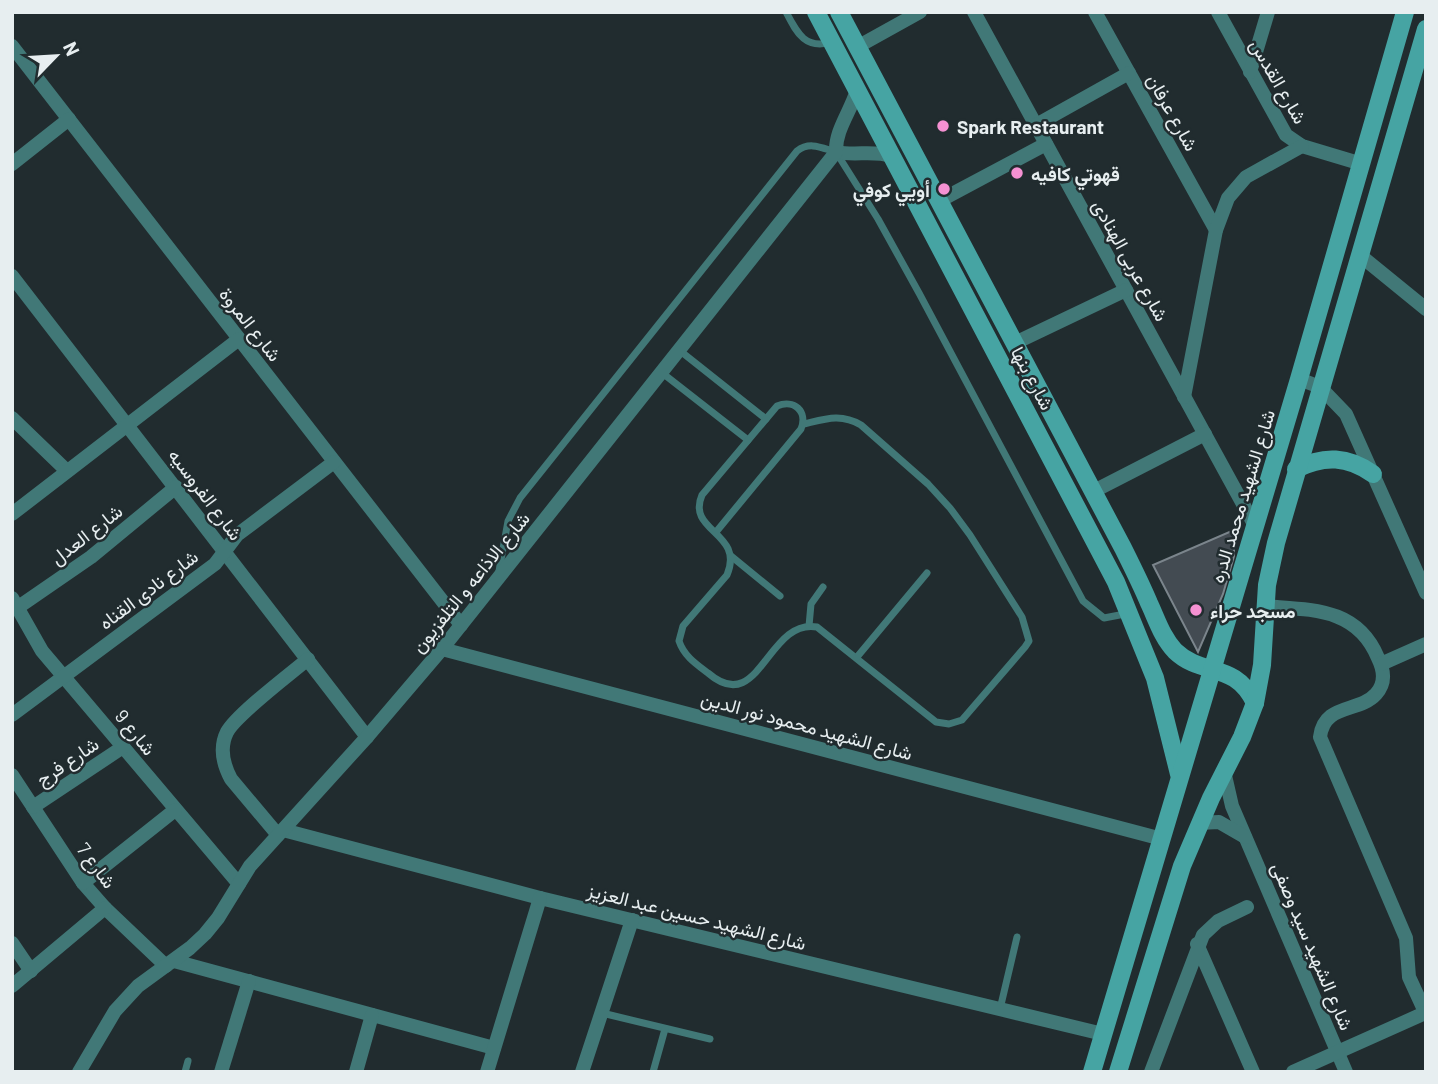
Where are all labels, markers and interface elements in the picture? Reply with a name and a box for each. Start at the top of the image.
north arrow [21,21,91,91]
street label: شارع القدس [1244,35,1312,128]
text: N [59,38,85,59]
street label: شارع عرفان [1141,69,1204,155]
place label: Spark Restaurant [957,115,1104,138]
marker: Spark Restaurant [935,118,951,134]
place label: قهوتي كافيه [1031,162,1120,191]
marker: قهوتي كافيه [1009,165,1025,181]
place label: أويي كوفي [853,178,930,207]
marker: أويي كوفي [936,181,952,197]
street label: شارع عربى الهنادى [1086,195,1174,326]
street label: شارع المروة [214,283,287,367]
street label: شارع بنها [1005,342,1059,415]
street label: شارع الشهيد محمد الدره [1205,407,1281,586]
street label: شارع الفروسيه [163,444,248,545]
street label: شارع العدل [45,499,128,571]
street label: شارع الاذاعه و التلفزيون [406,507,535,658]
street label: شارع نادى القناه [94,544,203,635]
place label: مسجد حراء [1210,599,1296,624]
marker: مسجد حراء [1188,602,1204,618]
street label: شارع الشهيد محمود نور الدين [698,686,915,766]
street label: شارع 9 [109,705,161,761]
street label: شارع فرج [31,732,104,792]
street label: شارع 7 [71,838,122,894]
street label: شارع الشهيد سيد وصفى [1265,859,1359,1034]
street label: شارع الشهيد حسين عبد العزيز [584,877,809,956]

